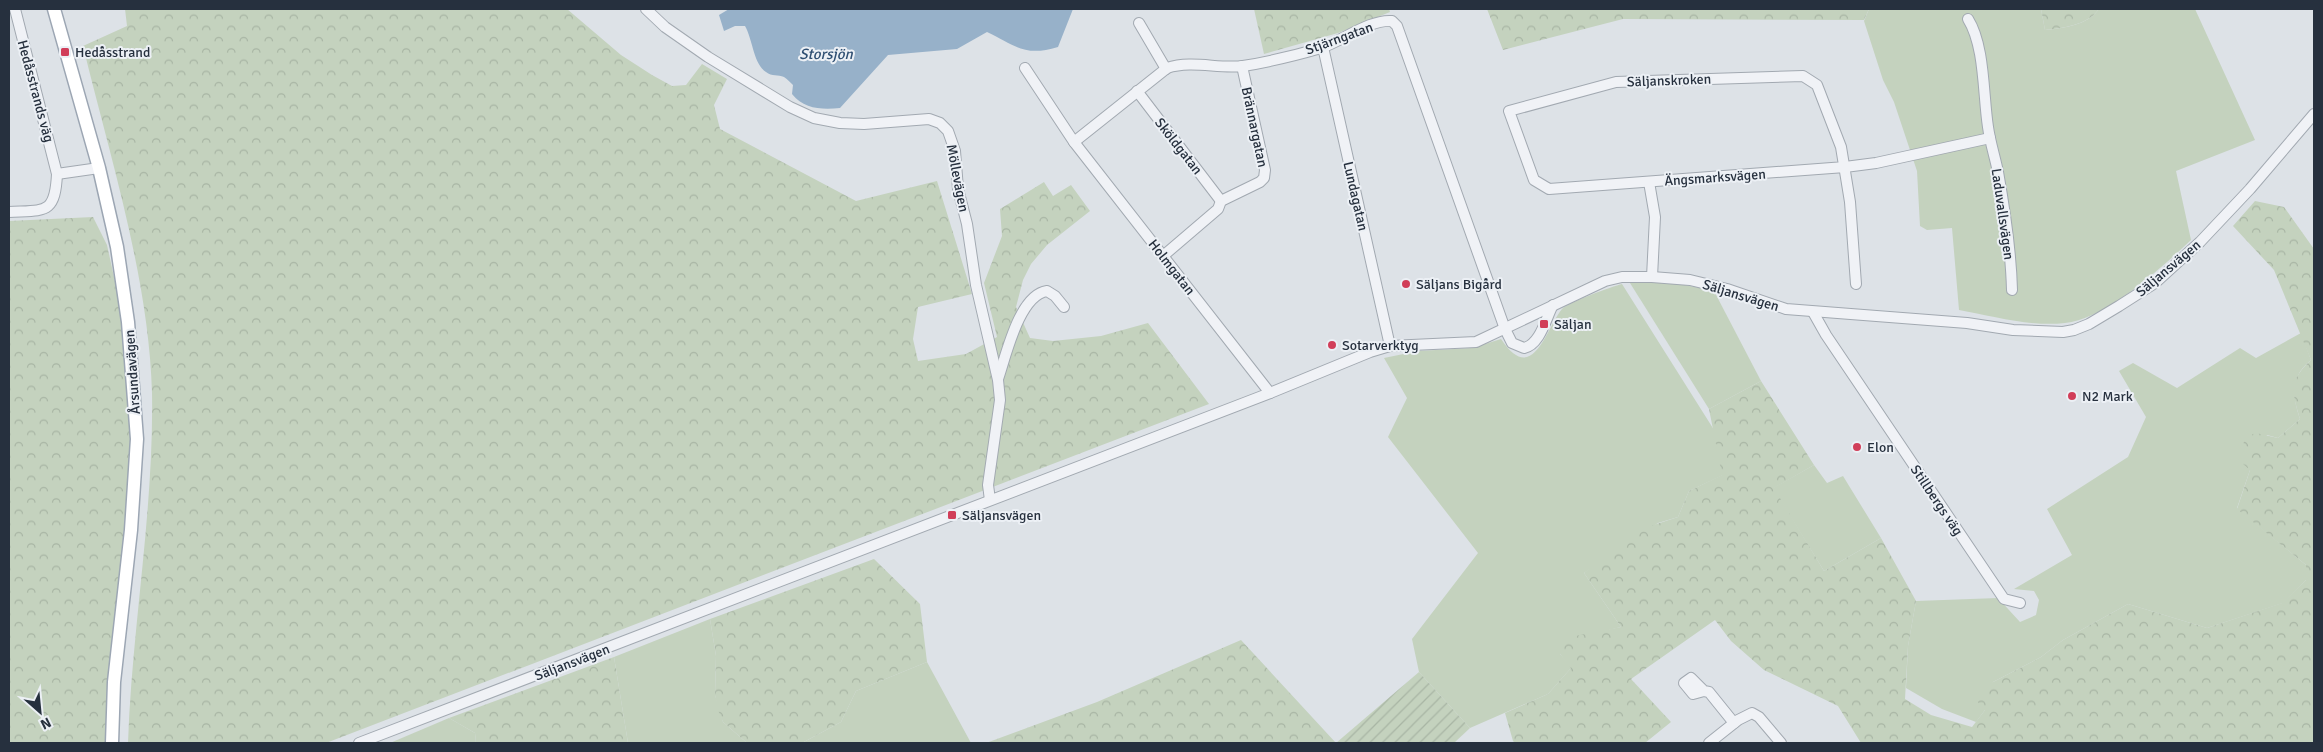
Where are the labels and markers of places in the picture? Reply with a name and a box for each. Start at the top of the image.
place label: Hedåsstrand [75,44,150,61]
marker: Hedåsstrand [59,46,71,58]
place label: Säljans Bigård [1416,276,1502,293]
marker: Säljans Bigård [1400,278,1412,290]
place label: Säljan [1554,316,1592,333]
marker: Säljan [1538,318,1550,330]
place label: Sotarverktyg [1342,337,1419,354]
marker: Sotarverktyg [1326,339,1338,351]
place label: N2 Mark [2082,388,2133,405]
marker: N2 Mark [2066,390,2078,402]
place label: Elon [1867,439,1894,456]
marker: Elon [1851,441,1863,453]
place label: Säljansvägen [962,507,1041,524]
marker: Säljansvägen [946,509,958,521]

